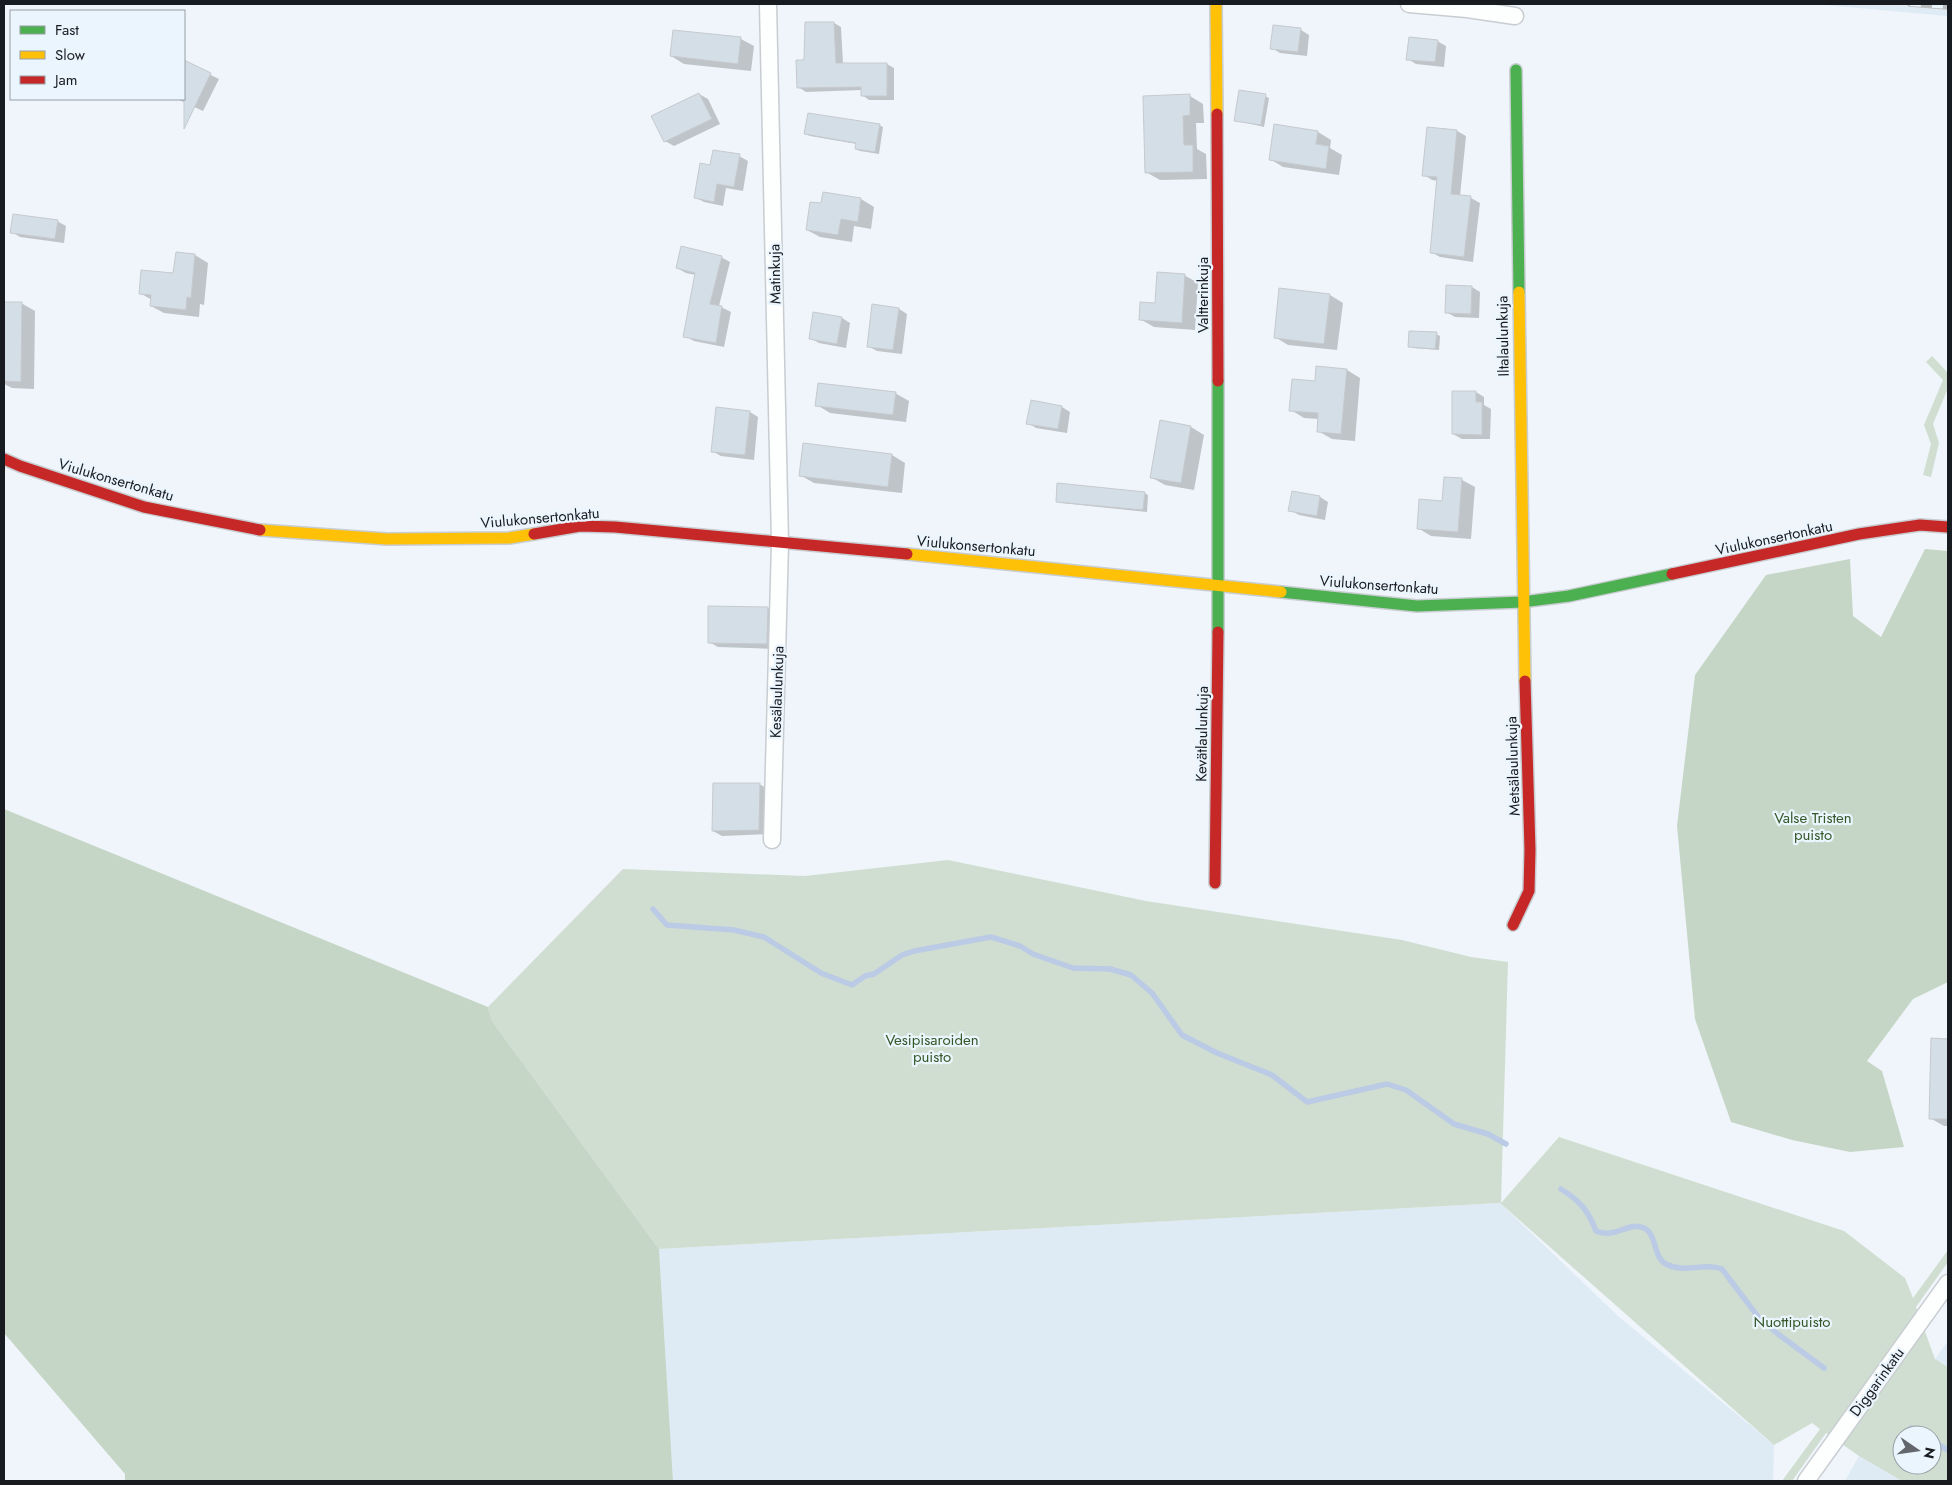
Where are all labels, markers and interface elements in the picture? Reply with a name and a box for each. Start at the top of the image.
legend [10,10,185,100]
text: Fast [55,19,79,41]
text: Slow [55,44,86,66]
text: Jam [53,69,78,91]
street label: Matinkuja [763,244,787,304]
street label: Valtterinkuja [1192,257,1214,333]
street label: Iltalaulunkuja [1491,295,1515,377]
street label: Viulukonsertonkatu [56,453,176,507]
street label: Viulukonsertonkatu [480,502,600,534]
street label: Viulukonsertonkatu [1713,515,1835,561]
street label: Viulukonsertonkatu [916,530,1036,562]
street label: Viulukonsertonkatu [1319,570,1439,600]
street label: Kesälaulunkuja [764,646,790,738]
street label: Kevätlaulunkuja [1190,686,1214,782]
street label: Metsälaulunkuja [1500,716,1526,816]
park label: Valse Tristen puisto [1774,807,1852,846]
park label: Vesipisaroiden puisto [885,1029,979,1068]
park label: Nuottipuisto [1754,1311,1830,1333]
street label: Diggarinkatu [1844,1343,1910,1421]
north arrow [1892,1425,1942,1475]
text: N [1919,1445,1941,1461]

